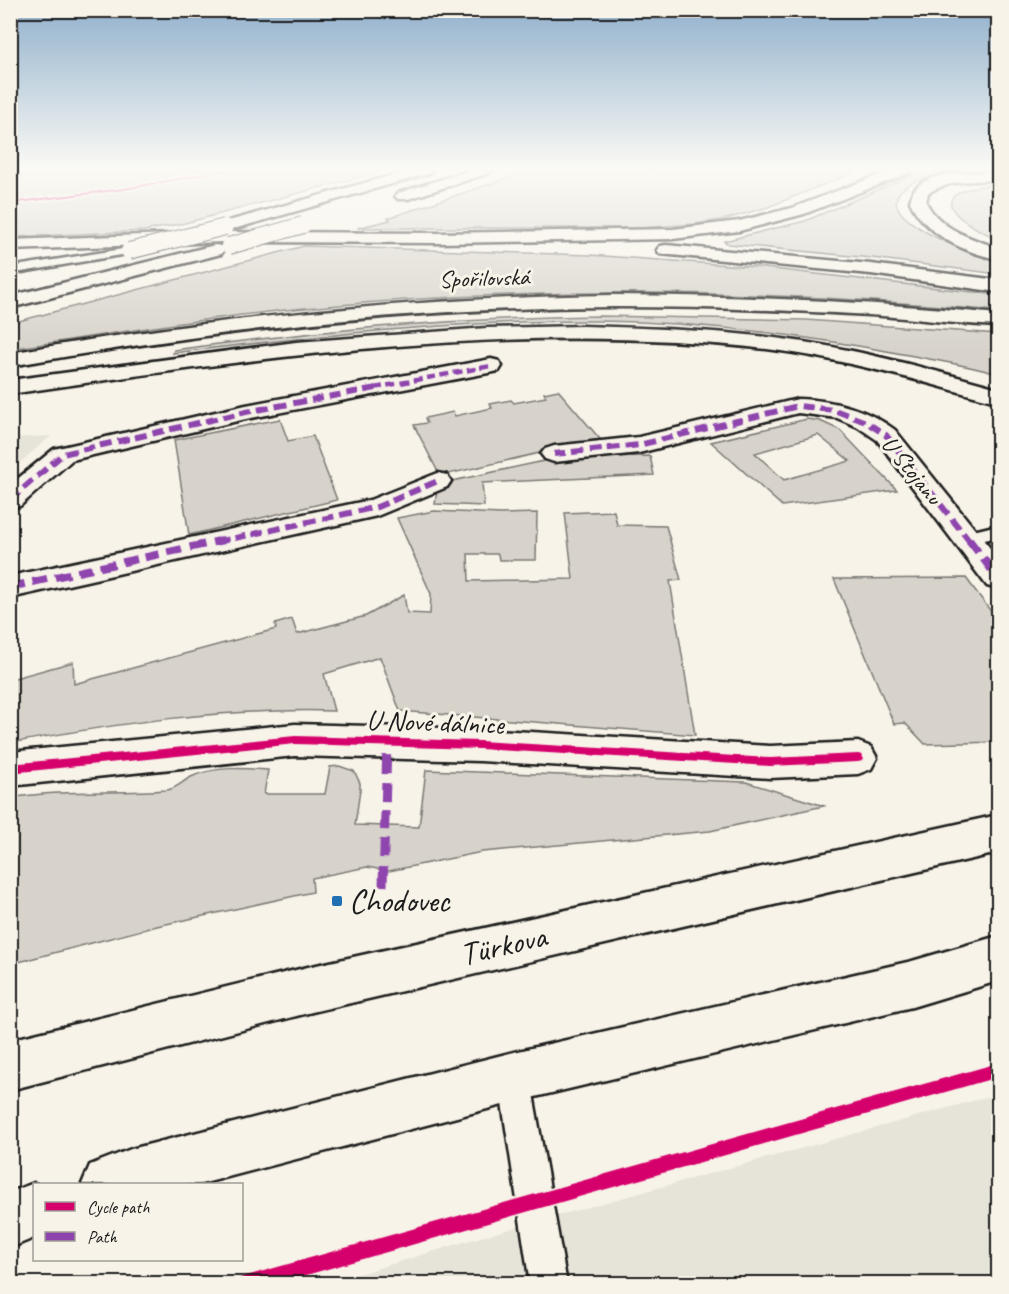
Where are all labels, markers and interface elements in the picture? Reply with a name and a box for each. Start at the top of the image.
street label: Spořilovská [438,261,532,295]
street label: U Stojanu [875,429,950,512]
street label: U Nové dálnice [366,702,506,742]
place label: Chodovec [349,880,452,922]
marker: Chodovec [330,894,344,908]
street label: Türkova [456,914,552,975]
legend [33,1183,243,1261]
text: Cycle path [87,1196,150,1218]
text: Path [87,1226,117,1248]

